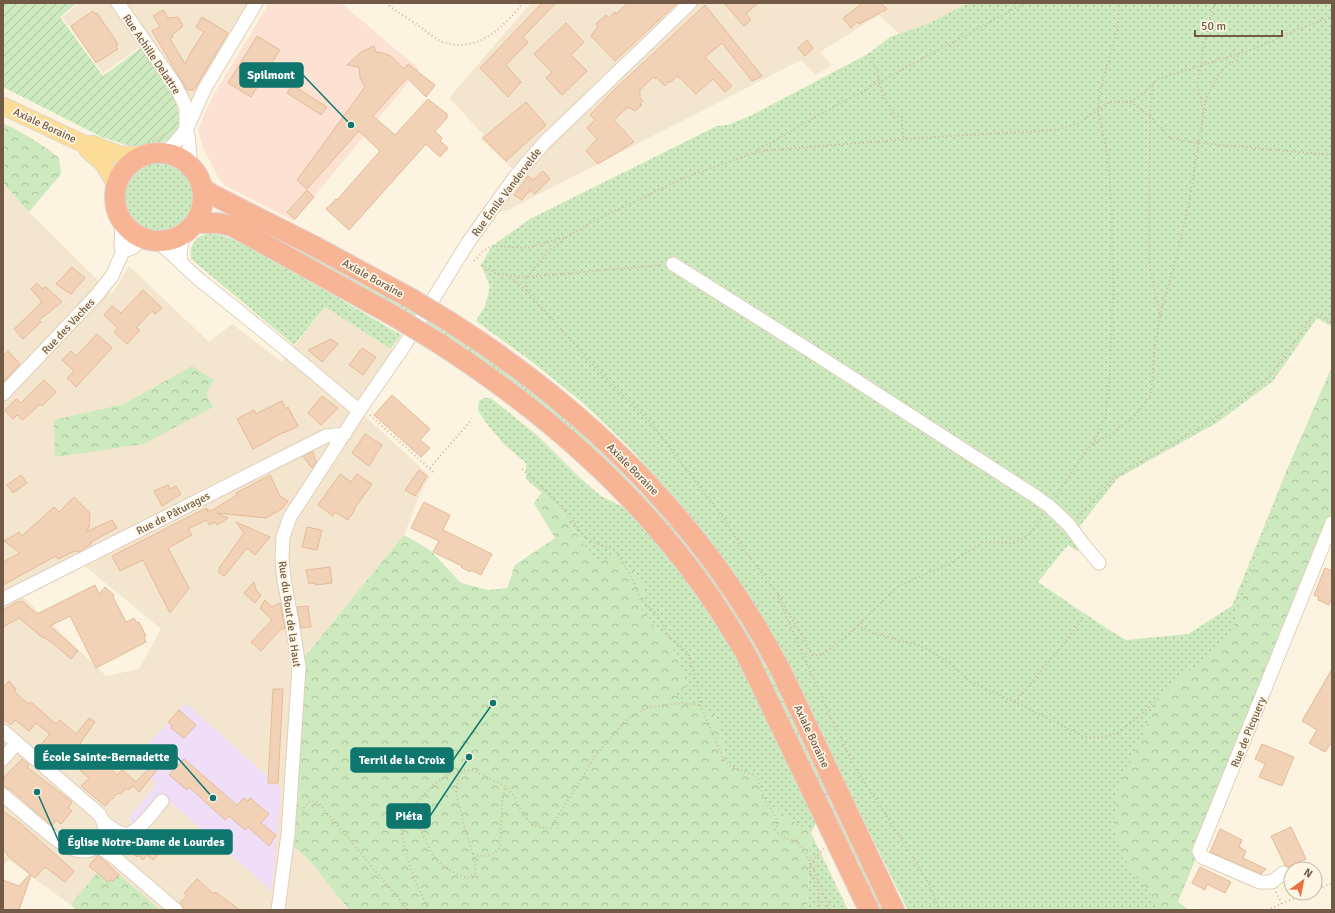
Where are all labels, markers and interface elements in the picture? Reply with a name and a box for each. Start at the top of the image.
street label: Rue Achille Delattre [120,12,183,97]
scale bar [1195,12,1282,38]
text: 50 m [1201,19,1226,34]
callout: Spilmont [240,63,303,87]
text: Spilmont [247,68,295,83]
street label: Axiale Boraine [11,105,78,146]
street label: Rue Émile Vandervelde [468,145,544,239]
street label: Axiale Boraine [340,256,406,301]
street label: Rue des Vaches [39,296,98,357]
street label: Axiale Boraine [604,441,661,498]
street label: Rue de Pâturages [134,489,212,538]
street label: Rue du Bout de la Haut [276,560,303,668]
street label: Rue de Picquery [1228,694,1269,770]
street label: Axiale Boraine [791,703,832,770]
callout: École Sainte-Bernadette [35,745,177,769]
callout: Terril de la Croix [351,748,453,772]
text: École Sainte-Bernadette [43,750,169,765]
text: Terril de la Croix [359,753,445,768]
callout: Piéta [387,804,430,828]
text: Piéta [395,809,423,824]
callout: Église Notre-Dame de Lourdes [59,830,232,854]
text: Église Notre-Dame de Lourdes [67,835,225,850]
north arrow [1283,861,1323,901]
text: N [1301,865,1315,881]

